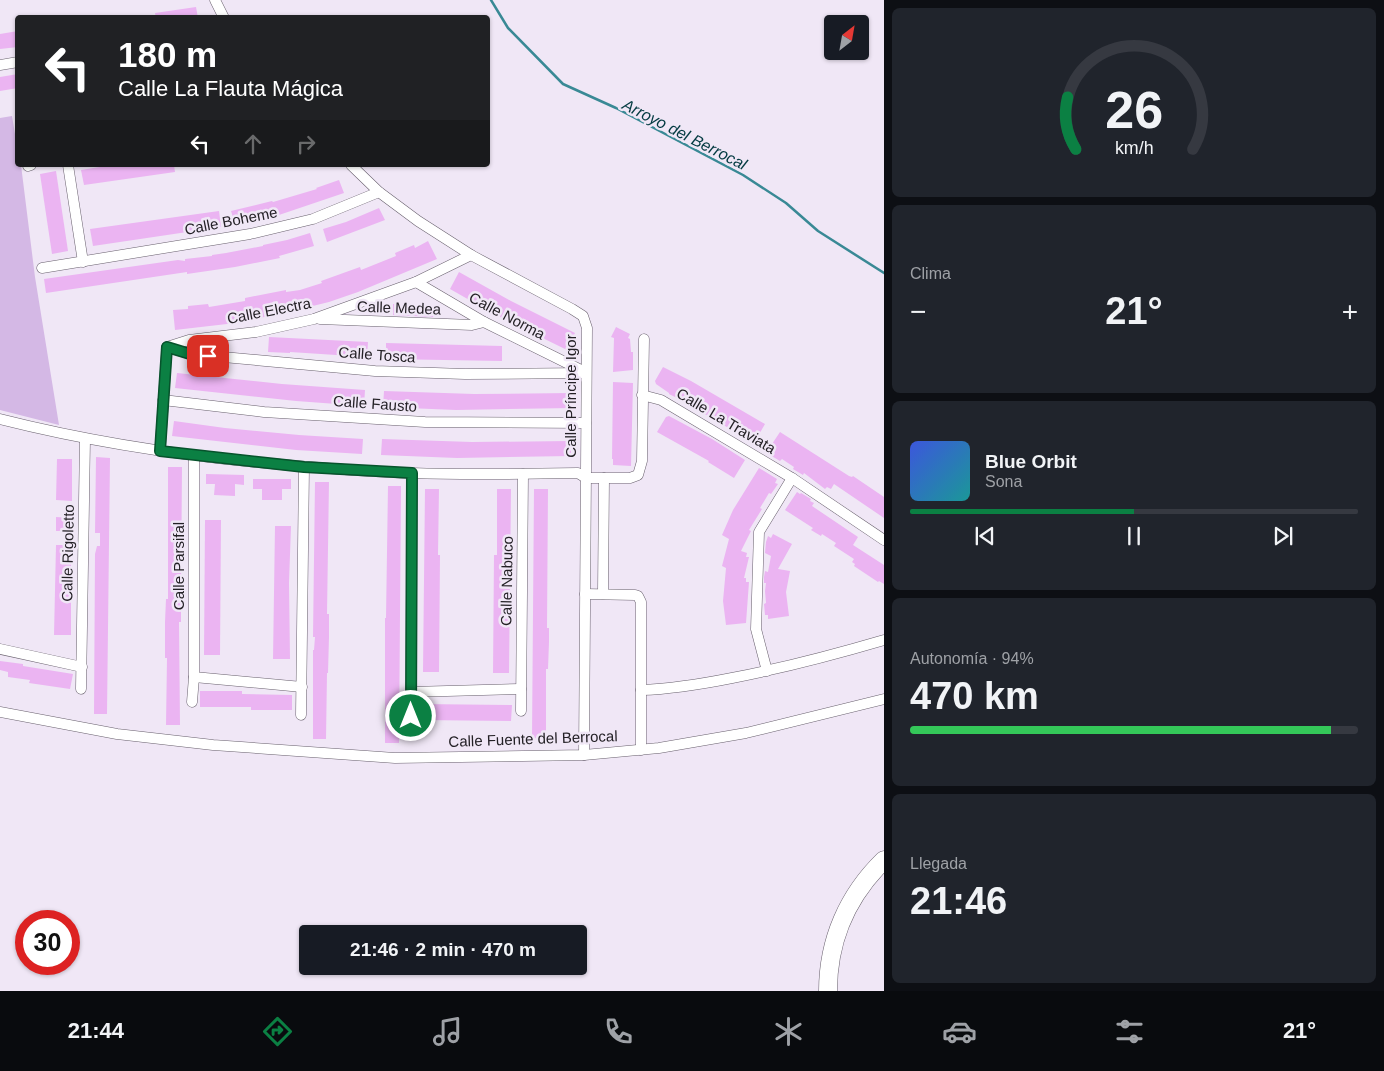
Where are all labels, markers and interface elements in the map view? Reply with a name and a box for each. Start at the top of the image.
north arrow [824,15,869,60]
map controls [824,15,869,60]
icon: left [35,35,100,100]
text: 180 m [118,35,217,74]
text: Calle La Flauta Mágica [118,76,343,101]
text: 26 [1105,81,1163,139]
water label: Arroyo del Berrocal [619,95,750,173]
icon: left [186,130,214,158]
icon: ahead [239,130,267,158]
icon: right [292,130,320,158]
text: km/h [1115,138,1153,158]
street label: Calle Boheme [183,203,279,238]
text: Clima [910,265,951,282]
street label: Calle Norma [466,288,549,343]
text: 21° [1105,290,1163,332]
street label: Calle Electra [226,294,313,327]
text: − [910,296,926,327]
text: + [1342,296,1358,327]
street label: Calle Medea [357,298,442,317]
street label: Calle Príncipe Igor [562,334,579,458]
pin [187,335,229,377]
icon: arrive [194,342,222,370]
street label: Calle Tosca [338,343,417,366]
street label: Calle La Traviata [674,384,779,457]
street label: Calle Fausto [332,392,418,415]
text: Blue Orbit [985,451,1077,472]
text: Sona [985,473,1022,490]
street label: Calle Rigoletto [58,504,77,602]
street label: Calle Parsifal [170,522,187,610]
icon: previous [971,522,999,550]
icon: pause [1120,522,1148,550]
icon: next [1269,522,1297,550]
street label: Calle Nabuco [497,536,516,626]
text: Autonomía · 94% [910,650,1034,667]
text: 470 km [910,675,1039,717]
position arrow [384,689,436,741]
street label: Calle Fuente del Berrocal [448,727,618,750]
text: Llegada [910,855,967,872]
text: 21:46 [910,880,1007,922]
speed limit sign: 30 [15,910,80,975]
text: 21:46 · 2 min · 470 m [350,939,536,960]
icon: directions [260,1014,295,1049]
icon: music [430,1014,465,1049]
icon: phone [601,1014,636,1049]
icon: climate [771,1014,806,1049]
icon: car [942,1014,977,1049]
icon: filters [1112,1014,1147,1049]
text: 21:44 [68,1018,124,1043]
text: 21° [1283,1018,1316,1043]

